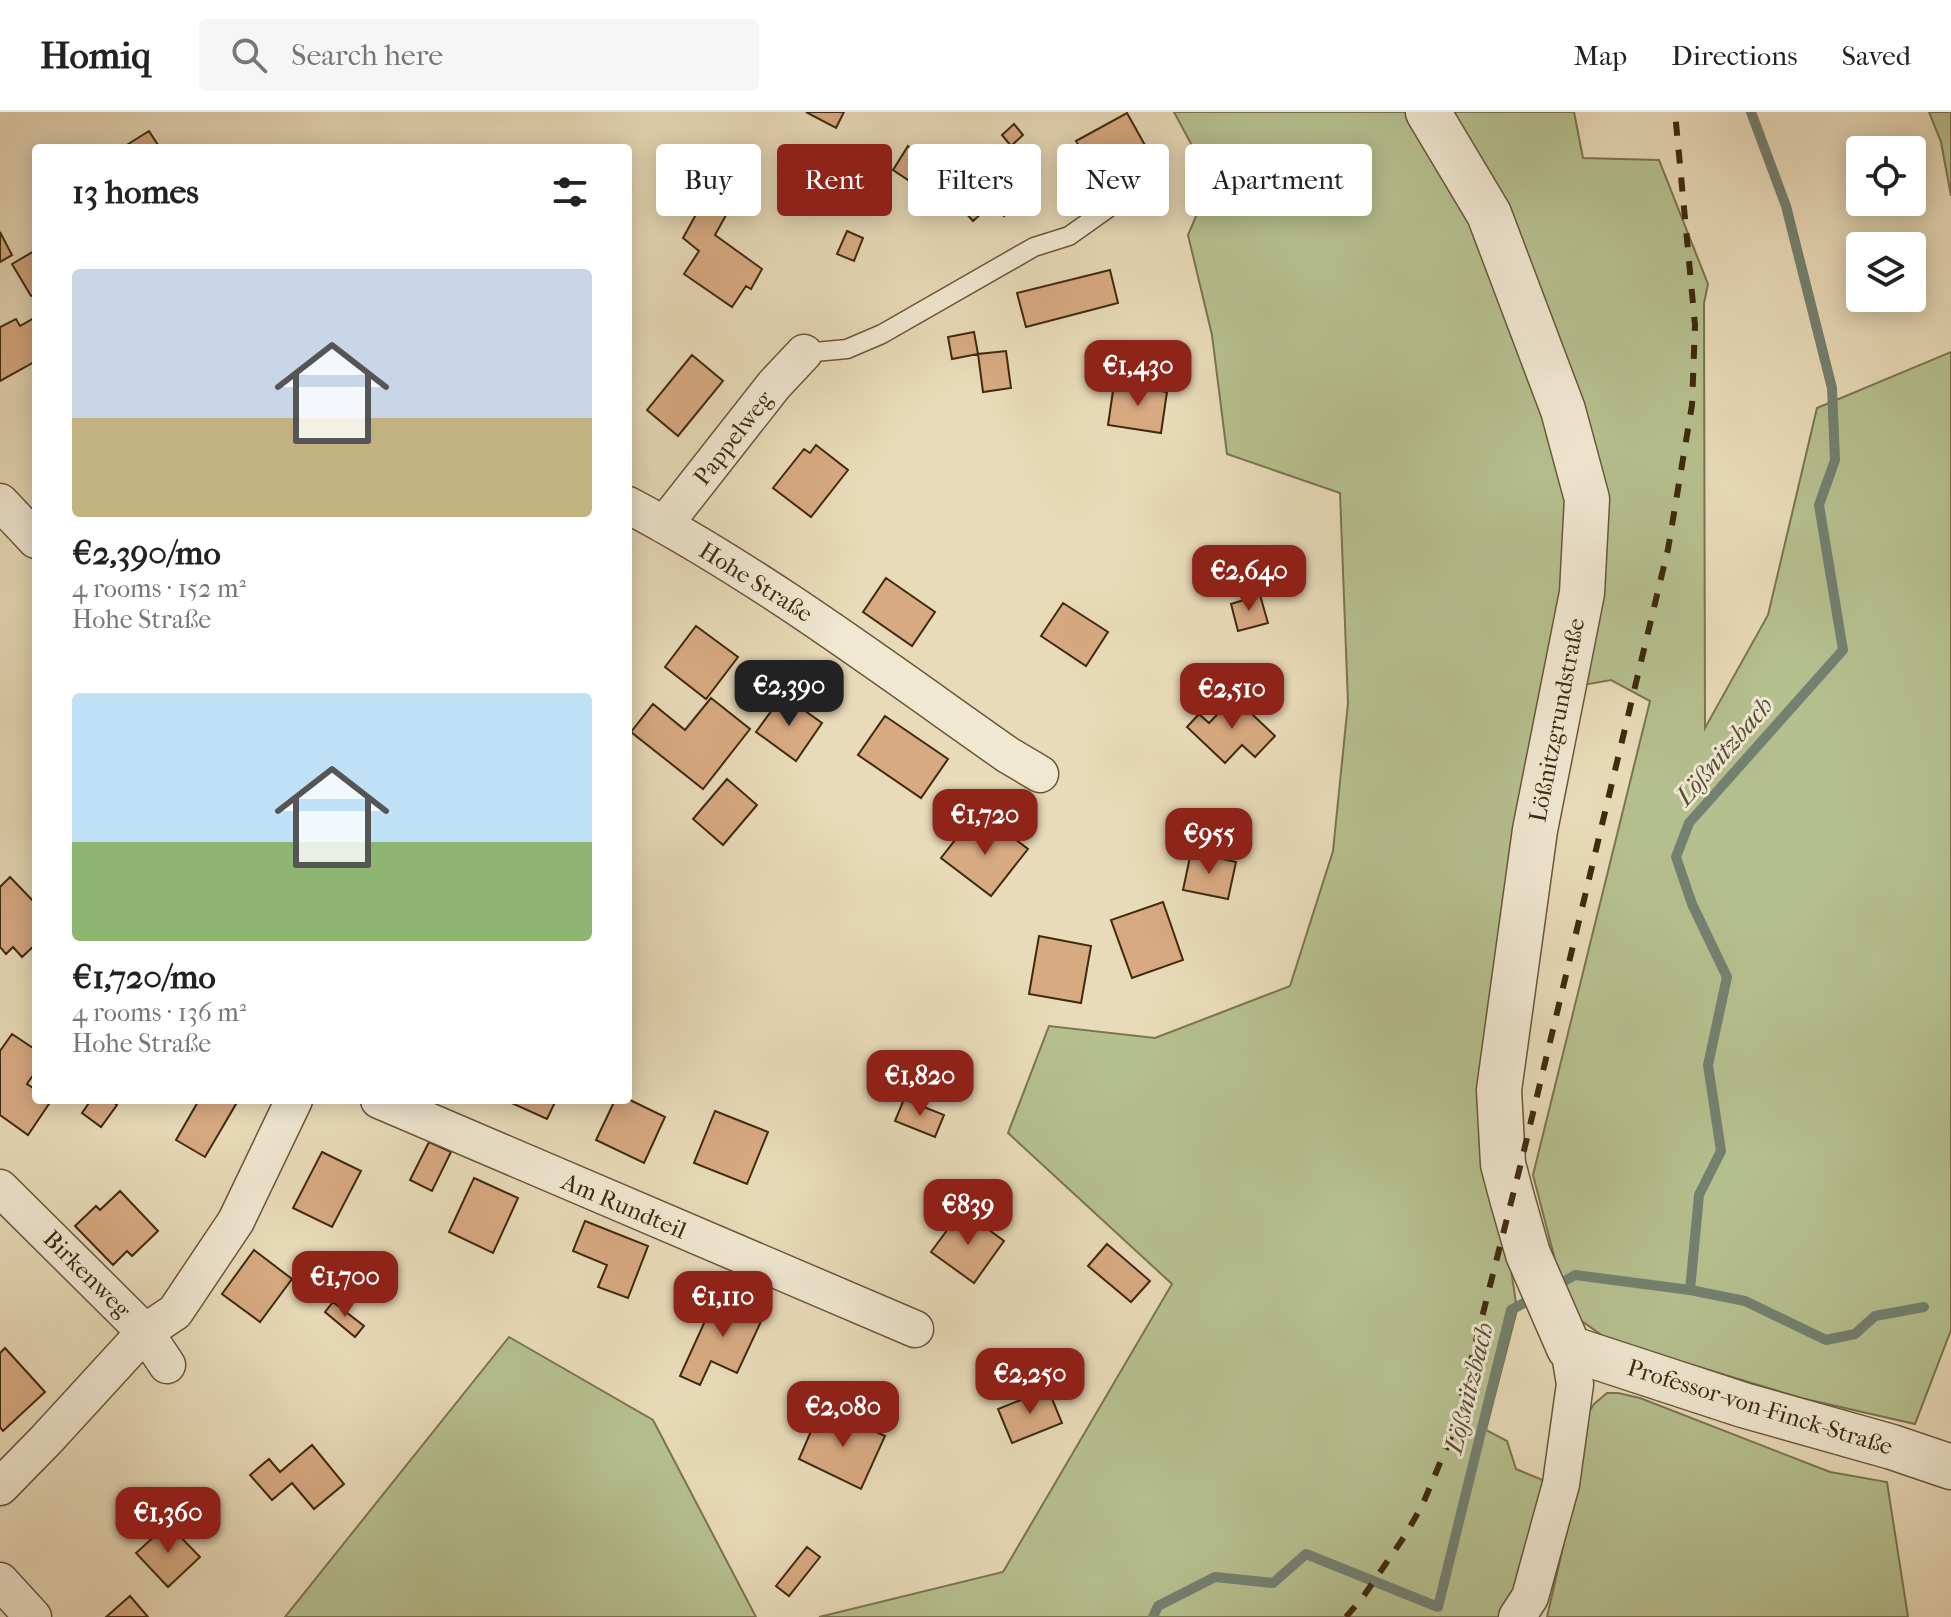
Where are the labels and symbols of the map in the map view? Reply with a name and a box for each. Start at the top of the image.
pin: €1,430 [1073,340,1203,408]
street label: Pappelweg [688,384,779,491]
street label: Hohe Straße [694,536,818,628]
pin: €2,640 [1184,545,1314,613]
street label: Lößnitzgrundstraße [1523,616,1591,824]
pin: €2,390 [724,660,854,728]
pin: €2,510 [1167,663,1297,731]
water label: Lößnitzbach [1667,690,1779,813]
pin: €1,720 [920,789,1050,857]
pin: €955 [1162,808,1256,876]
pin: €1,820 [855,1050,985,1118]
street label: Am Rundteil [557,1167,691,1245]
pin: €839 [921,1179,1015,1247]
street label: Birkenweg [37,1224,137,1324]
pin: €1,700 [280,1251,410,1319]
pin: €1,110 [658,1271,788,1339]
water label: Lößnitzbach [1437,1320,1500,1458]
pin: €2,250 [965,1348,1095,1416]
street label: Professor-von-Finck-Straße [1624,1353,1896,1461]
pin: €2,080 [778,1381,908,1449]
pin: €1,360 [103,1487,233,1555]

